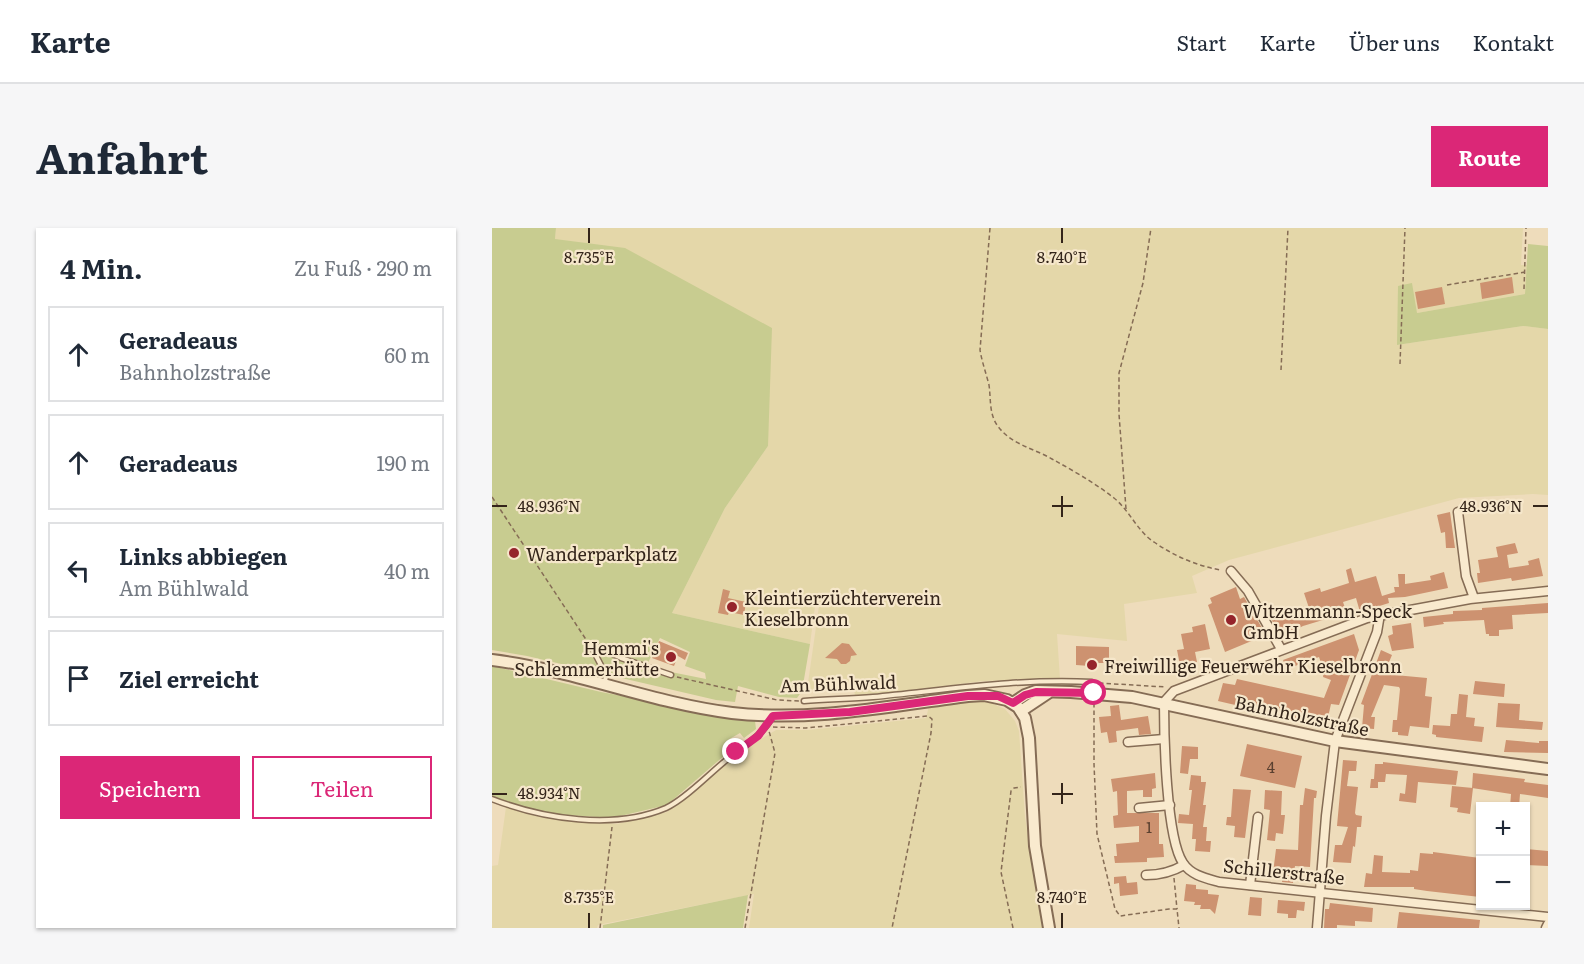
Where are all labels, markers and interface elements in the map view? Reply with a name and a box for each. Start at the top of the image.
text: Karte [30,20,111,62]
text: Start [1176,26,1227,57]
text: Karte [1260,26,1315,57]
text: Über uns [1348,26,1439,57]
text: Kontakt [1472,26,1554,57]
text: Anfahrt [36,125,208,187]
button: Route [1431,126,1548,187]
text: 8.735°E [564,245,614,268]
text: 8.740°E [1037,245,1087,268]
text: 4 Min. [60,248,143,287]
text: Zu Fuß · 290 m [294,252,432,282]
text: Geradeaus [119,323,237,356]
icon: ahead [62,338,95,371]
text: 60 m [384,339,430,369]
text: Bahnholzstraße [119,356,271,386]
icon: ahead [62,446,95,479]
text: Geradeaus [119,446,237,479]
text: 190 m [376,447,430,477]
text: 48.936°N [517,494,581,517]
text: 48.936°N [1459,494,1523,517]
text: Links abbiegen [119,539,288,572]
place label: Wanderparkplatz [526,540,677,567]
marker: Wanderparkplatz [507,546,521,560]
icon: left [62,554,95,587]
text: 40 m [384,555,430,585]
text: Am Bühlwald [119,572,249,602]
place label: Kleintierzüchterverein Kieselbronn [744,584,941,632]
place label: Witzenmann-Speck GmbH [1243,597,1413,645]
marker: Kleintierzüchterverein Kieselbronn [725,600,739,614]
marker: Witzenmann-Speck GmbH [1224,613,1238,627]
place label: Hemmi's Schlemmerhütte [514,634,659,682]
marker: Hemmi's Schlemmerhütte [664,650,678,664]
place label: Freiwillige Feuerwehr Kieselbronn [1104,652,1402,679]
marker: Freiwillige Feuerwehr Kieselbronn [1085,658,1099,672]
icon: arrive [62,662,95,695]
text: Ziel erreicht [119,662,259,695]
street label: Am Bühlwald [779,667,897,699]
route start [1080,679,1106,705]
street label: Bahnholzstraße [1232,688,1372,742]
route end [722,738,748,764]
house number: 4 [1267,755,1275,778]
button: Speichern [60,756,240,819]
button: Teilen [252,756,432,819]
text: 48.934°N [518,781,580,804]
map controls [1476,802,1530,910]
button: + [1476,802,1530,856]
house number: 1 [1146,815,1152,838]
street label: Schillerstraße [1222,851,1346,891]
button: − [1476,856,1530,910]
text: 8.735°E [564,885,614,908]
text: 8.740°E [1037,885,1087,908]

